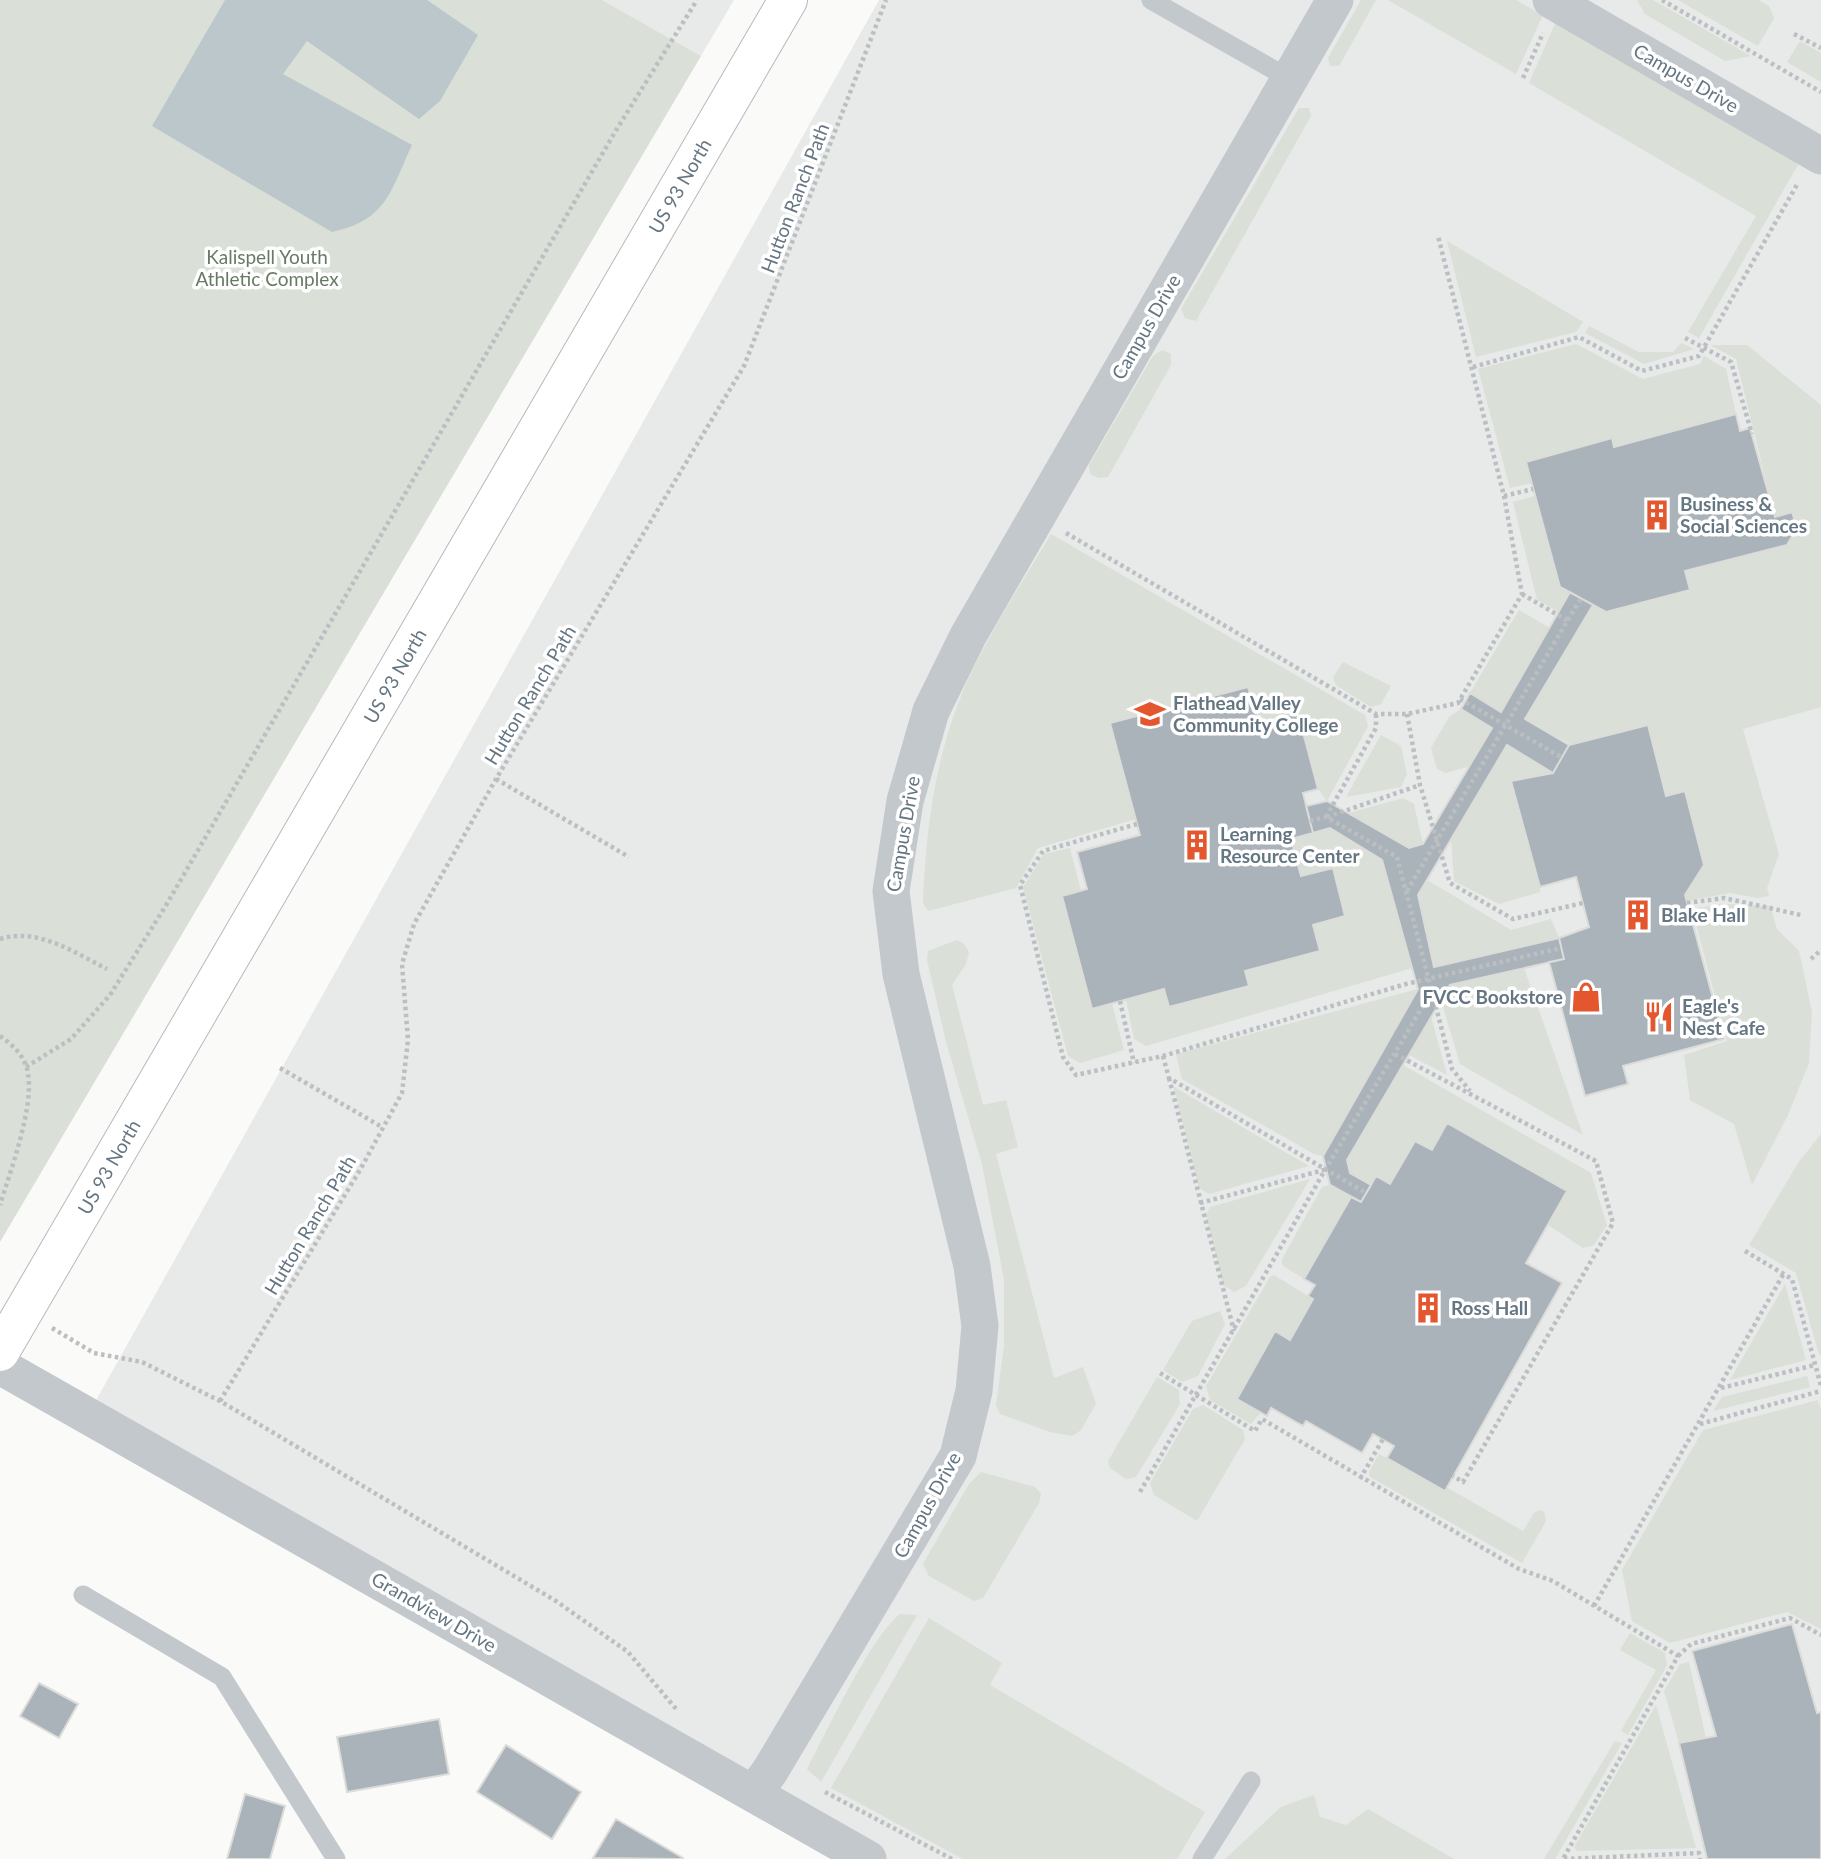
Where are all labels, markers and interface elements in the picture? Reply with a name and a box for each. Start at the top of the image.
street label: Campus Drive [1630,38,1743,117]
street label: Hutton Ranch Path [755,120,834,276]
street label: US 93 North [643,134,716,237]
park label: Kalispell Youth Athletic Complex [195,245,339,290]
street label: Campus Drive [1106,270,1185,383]
place label: Business & Social Sciences [1680,492,1807,537]
building icon: Business & Social Sciences [1640,498,1674,532]
street label: Hutton Ranch Path [479,621,580,769]
street label: US 93 North [358,624,431,727]
place label: Flathead Valley Community College [1173,691,1338,736]
school or university icon: Flathead Valley Community College [1133,697,1167,731]
street label: Campus Drive [881,774,924,894]
place label: Learning Resource Center [1220,822,1361,867]
building icon: Learning Resource Center [1180,828,1214,862]
building icon: Blake Hall [1621,898,1655,932]
place label: Blake Hall [1661,903,1746,926]
shop icon: FVCC Bookstore [1569,980,1603,1014]
place label: FVCC Bookstore [1422,985,1563,1008]
place label: Eagle's Nest Cafe [1682,994,1765,1039]
restaurant icon: Eagle's Nest Cafe [1642,1000,1676,1034]
street label: US 93 North [72,1115,145,1218]
street label: Hutton Ranch Path [259,1151,360,1299]
building icon: Ross Hall [1411,1291,1445,1325]
place label: Ross Hall [1451,1296,1528,1319]
street label: Campus Drive [888,1448,965,1562]
street label: Grandview Drive [368,1567,501,1657]

